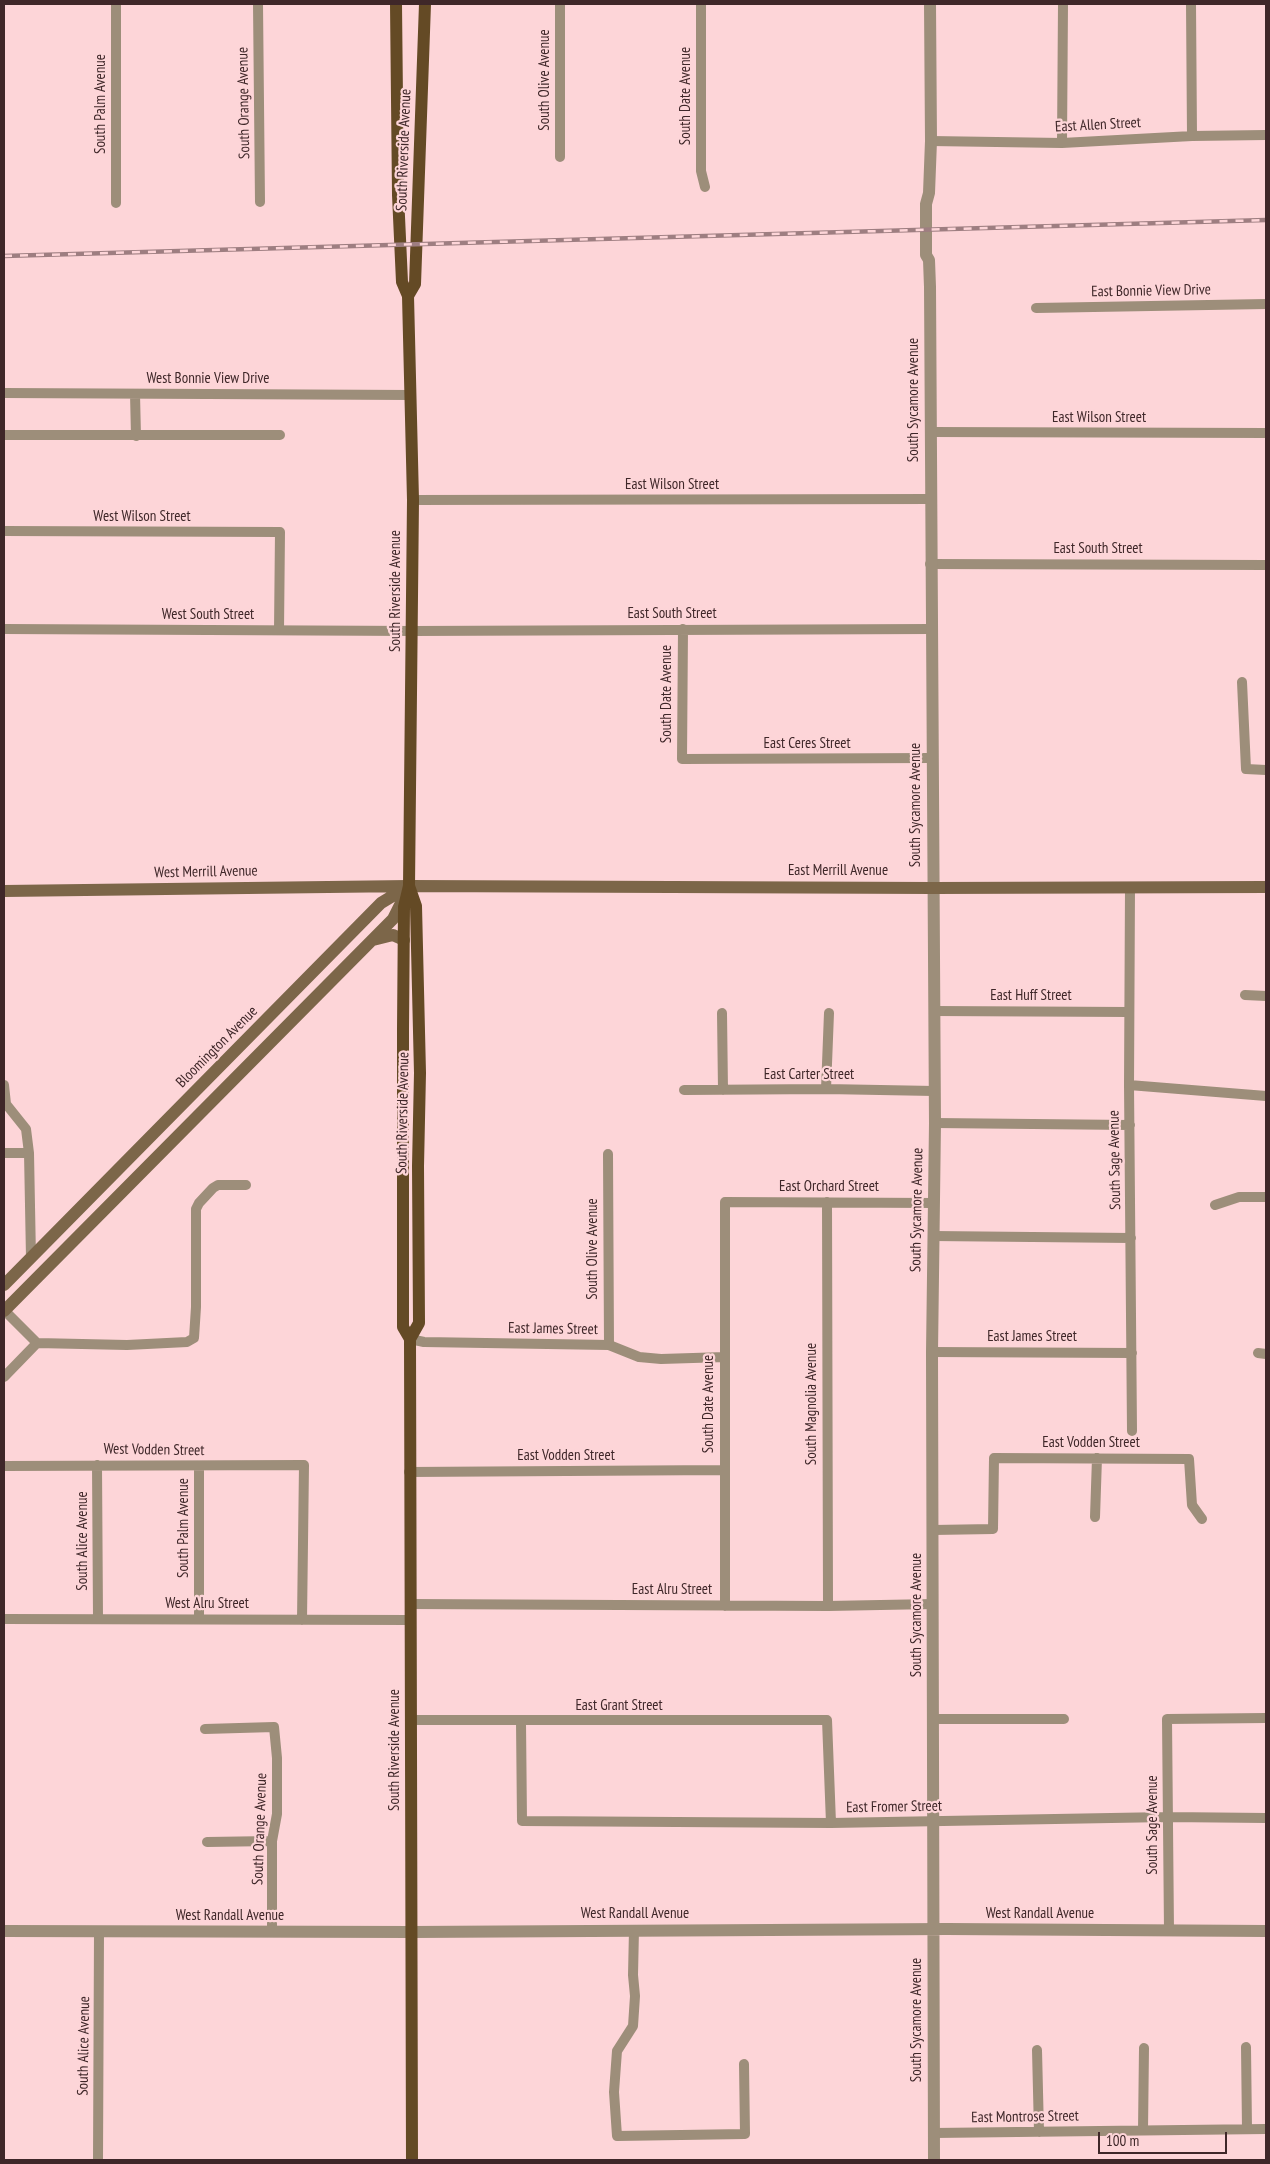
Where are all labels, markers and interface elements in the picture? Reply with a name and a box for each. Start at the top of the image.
street label: South Olive Avenue [536,29,554,131]
street label: South Orange Avenue [234,47,254,159]
street label: South Date Avenue [677,47,695,145]
street label: South Palm Avenue [92,54,110,154]
street label: South Riverside Avenue [393,89,415,211]
street label: East Allen Street [1055,114,1141,136]
street label: East Bonnie View Drive [1091,281,1211,301]
street label: South Sycamore Avenue [905,338,923,462]
street label: West Bonnie View Drive [146,370,270,388]
street label: East Wilson Street [1052,409,1146,427]
street label: East Wilson Street [625,476,719,494]
street label: West Wilson Street [93,508,191,526]
street label: South Riverside Avenue [387,530,405,652]
street label: East South Street [1053,540,1143,558]
street label: East South Street [627,605,717,623]
street label: West South Street [162,606,254,624]
street label: South Date Avenue [658,645,676,743]
street label: East Ceres Street [763,735,851,753]
street label: South Sycamore Avenue [907,743,925,867]
street label: West Merrill Avenue [154,862,258,882]
street label: East Merrill Avenue [788,862,888,880]
street label: East Huff Street [990,987,1072,1005]
street label: Bloomington Avenue [173,1003,261,1091]
street label: South Riverside Avenue [393,1052,413,1174]
street label: East Carter Street [764,1066,854,1084]
street label: South Sage Avenue [1105,1110,1125,1210]
street label: South Sycamore Avenue [907,1148,927,1272]
street label: East Orchard Street [779,1178,879,1196]
street label: South Olive Avenue [584,1198,602,1300]
street label: East James Street [508,1319,598,1339]
street label: East James Street [987,1328,1077,1346]
street label: South Magnolia Avenue [803,1343,821,1465]
street label: South Date Avenue [700,1355,718,1453]
street label: East Vodden Street [1042,1434,1140,1452]
street label: West Vodden Street [103,1440,205,1460]
street label: East Vodden Street [517,1447,615,1465]
street label: South Palm Avenue [175,1478,193,1578]
street label: South Alice Avenue [74,1491,92,1591]
street label: South Sycamore Avenue [908,1553,926,1677]
street label: East Alru Street [632,1581,712,1599]
street label: West Alru Street [165,1595,249,1613]
street label: South Riverside Avenue [386,1689,404,1811]
street label: East Grant Street [575,1697,663,1715]
street label: South Orange Avenue [249,1773,271,1885]
street label: South Sage Avenue [1144,1775,1162,1875]
street label: East Fromer Street [846,1797,942,1817]
street label: West Randall Avenue [581,1905,689,1923]
street label: West Randall Avenue [986,1905,1094,1923]
street label: West Randall Avenue [176,1907,284,1925]
street label: South Sycamore Avenue [908,1958,926,2082]
street label: South Alice Avenue [74,1996,94,2096]
street label: East Montrose Street [971,2107,1079,2127]
scale bar [1100,2122,1229,2154]
text: 100 m [1106,2131,1139,2150]

